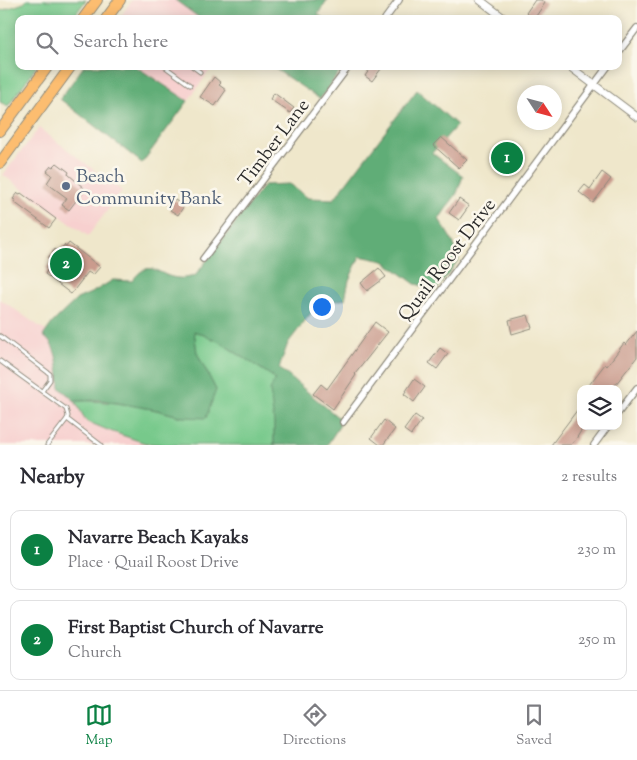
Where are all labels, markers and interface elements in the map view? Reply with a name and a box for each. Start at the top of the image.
search box [15,15,622,70]
icon: search [33,29,61,57]
text: Search here [73,29,168,56]
north arrow [517,85,562,130]
street label: Timber Lane [233,94,317,193]
pin: 1 [491,139,523,177]
place label: Beach Community Bank [76,164,223,213]
marker: Beach Community Bank [60,180,72,192]
street label: Quail Roost Drive [393,193,503,328]
pin: 2 [50,245,82,283]
your location [309,294,335,320]
map controls [577,385,622,430]
button: layers [577,385,622,430]
text: Nearby [20,463,85,493]
text: 2 results [561,466,617,489]
text: Navarre Beach Kayaks [68,525,248,552]
text: 1 [34,539,40,562]
text: 230 m [577,539,616,562]
text: Place · Quail Roost Drive [68,552,239,575]
text: First Baptist Church of Navarre [68,615,324,642]
text: 2 [33,629,41,652]
text: 250 m [578,629,616,652]
text: Church [68,642,122,665]
tab: Map [85,701,113,751]
tab: Directions [283,701,346,751]
tab: Saved [516,701,552,751]

